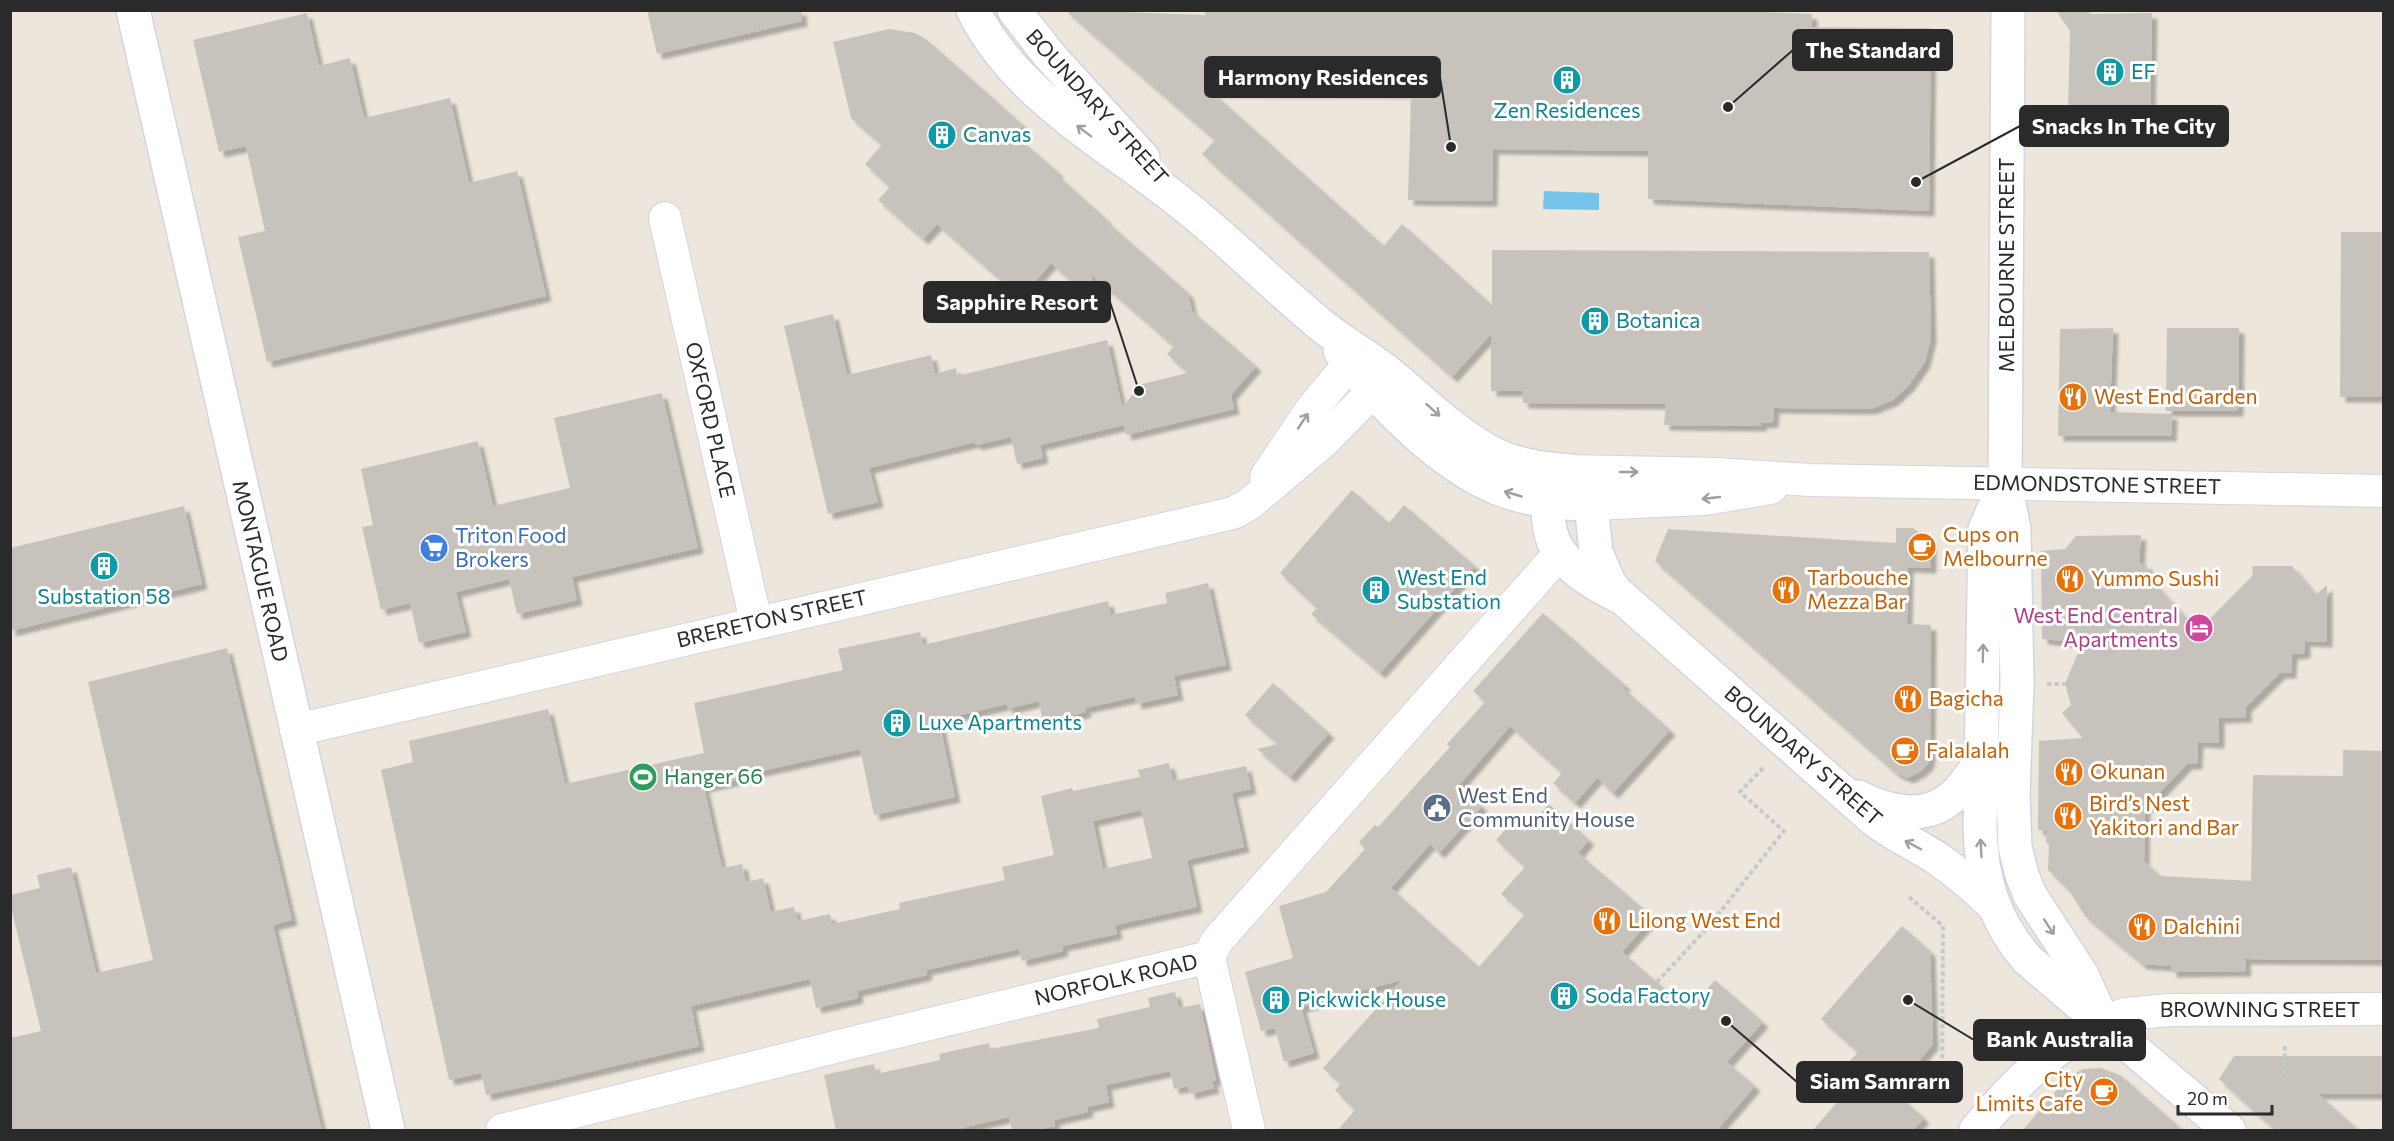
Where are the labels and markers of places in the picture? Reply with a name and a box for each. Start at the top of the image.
callout: The Standard [1793,30,1952,70]
building icon: EF [2094,56,2126,88]
callout: Harmony Residences [1205,57,1440,97]
place label: EF [2131,58,2156,83]
building icon: Zen Residences [1551,64,1583,96]
place label: Zen Residences [1494,97,1640,122]
callout: Snacks In The City [2020,106,2228,146]
building icon: Canvas [926,119,958,151]
place label: Canvas [963,121,1031,146]
callout: Sapphire Resort [924,282,1110,322]
building icon: Botanica [1579,305,1611,337]
place label: Botanica [1616,307,1700,332]
restaurant icon: West End Garden [2057,381,2089,413]
place label: West End Garden [2094,383,2257,408]
place label: Cups on Melbourne [1943,521,2048,570]
place label: Triton Food Brokers [455,522,566,571]
cafe icon: Cups on Melbourne [1906,531,1938,563]
supermarket icon: Triton Food Brokers [418,532,450,564]
building icon: Substation 58 [88,550,120,582]
restaurant icon: Yummo Sushi [2054,563,2086,595]
place label: West End Substation [1397,564,1501,613]
place label: Tarbouche Mezza Bar [1807,564,1908,613]
place label: Yummo Sushi [2091,565,2219,590]
building icon: West End Substation [1360,574,1392,606]
restaurant icon: Tarbouche Mezza Bar [1770,574,1802,606]
place label: Substation 58 [38,583,170,608]
place label: West End Central Apartments [2014,602,2178,651]
hotel icon: West End Central Apartments [2183,612,2215,644]
restaurant icon: Bagicha [1892,683,1924,715]
place label: Bagicha [1929,685,2004,710]
building icon: Luxe Apartments [881,707,913,739]
place label: Luxe Apartments [918,709,1082,734]
cafe icon: Falalalah [1889,735,1921,767]
place label: Falalalah [1926,737,2010,762]
restaurant icon: Okunan [2053,756,2085,788]
place label: Okunan [2090,758,2165,783]
sports icon: Hanger 66 [627,761,659,793]
place label: Hanger 66 [664,763,763,788]
place label: West End Community House [1458,782,1635,831]
place label: Bird’s Nest Yakitori and Bar [2089,790,2239,839]
public building icon: West End Community House [1421,792,1453,824]
restaurant icon: Bird’s Nest Yakitori and Bar [2052,800,2084,832]
restaurant icon: Lilong West End [1591,905,1623,937]
place label: Lilong West End [1628,907,1781,932]
restaurant icon: Dalchini [2126,911,2158,943]
place label: Dalchini [2163,913,2240,938]
building icon: Soda Factory [1548,980,1580,1012]
place label: Soda Factory [1585,982,1710,1007]
building icon: Pickwick House [1260,984,1292,1016]
place label: Pickwick House [1297,986,1446,1011]
callout: Bank Australia [1974,1020,2145,1060]
callout: Siam Samrarn [1797,1062,1962,1102]
place label: City Limits Cafe [1975,1066,2083,1115]
cafe icon: City Limits Cafe [2088,1076,2120,1108]

